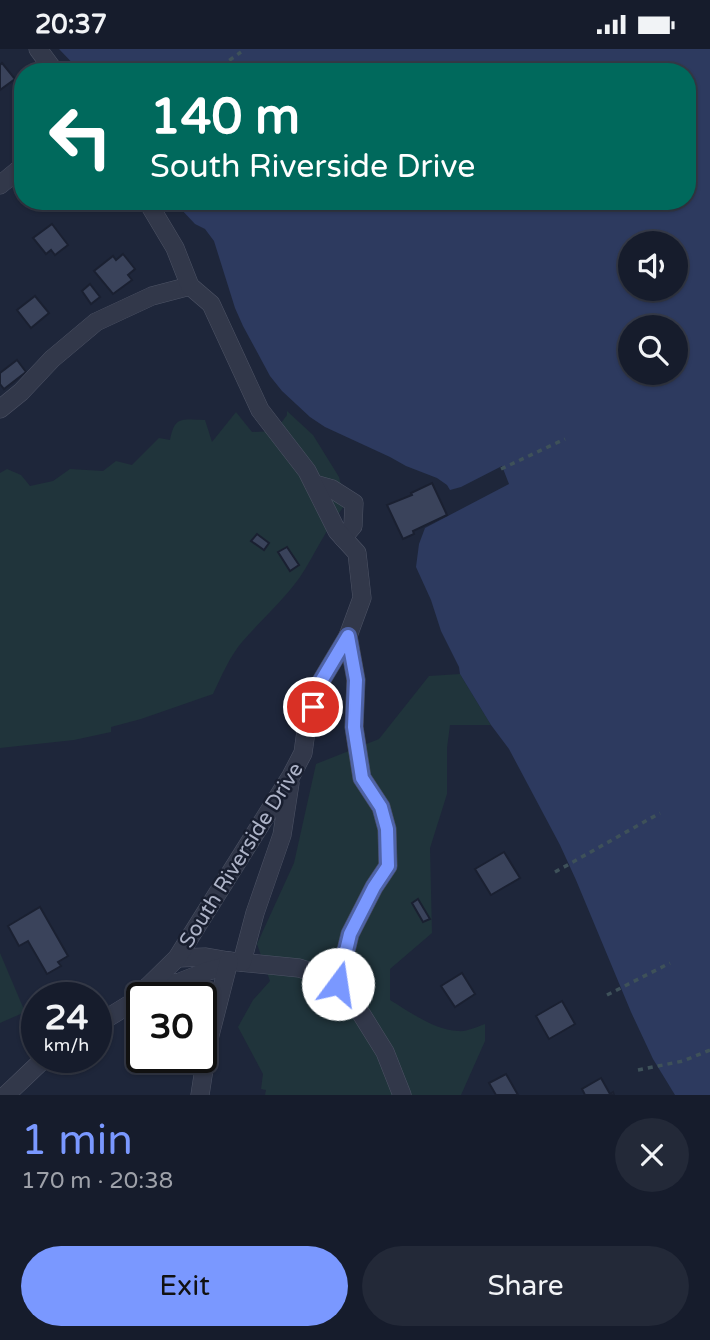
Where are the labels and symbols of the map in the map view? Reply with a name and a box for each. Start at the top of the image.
pin [283,677,343,737]
street label: South Riverside Drive [174,758,309,952]
position arrow [301,947,375,1021]
speed limit sign: 30 [126,982,217,1073]

